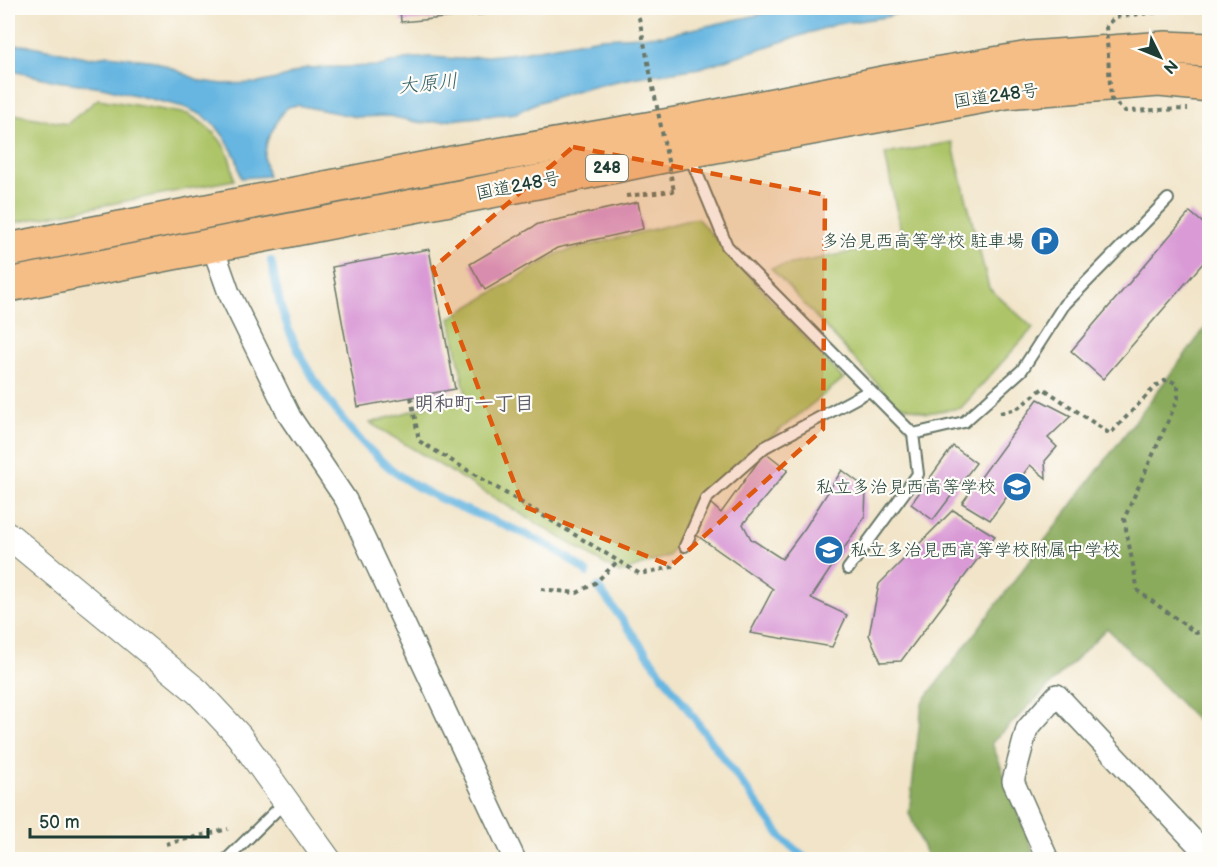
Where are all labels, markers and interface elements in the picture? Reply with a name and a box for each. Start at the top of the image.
north arrow [1130,27,1190,87]
text: N [1159,55,1181,77]
water label: 大原川 [397,69,459,99]
street label: 国道248号 [952,80,1040,112]
road number: 248 [586,155,628,181]
street label: 国道248号 [474,168,562,204]
parking icon: 多治見西高等学校 駐車場 [1029,225,1061,257]
place label: 多治見西高等学校 駐車場 [821,231,1024,252]
district label: 明和町一丁目 [414,392,534,416]
school or university icon: 私立多治見西高等学校 [1001,471,1033,503]
place label: 私立多治見西高等学校 [816,477,996,498]
school or university icon: 私立多治見西高等学校附属中学校 [813,534,845,566]
place label: 私立多治見西高等学校附属中学校 [850,540,1120,561]
scale bar [30,801,208,839]
text: 50 m [39,812,80,833]

